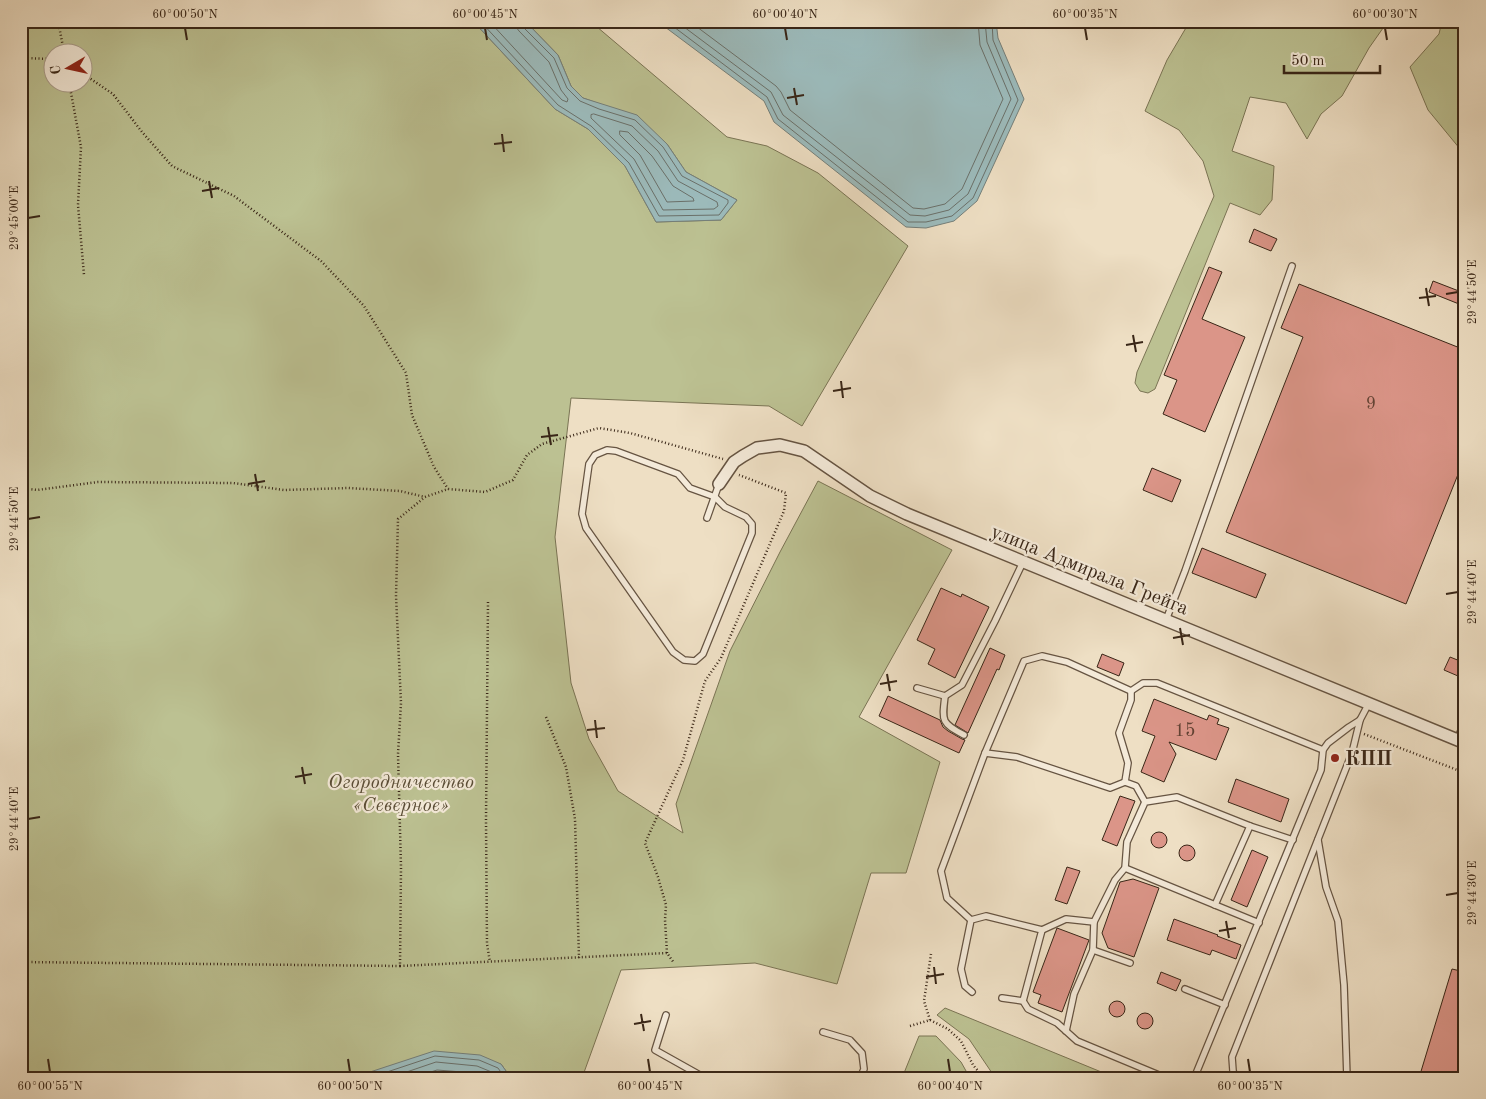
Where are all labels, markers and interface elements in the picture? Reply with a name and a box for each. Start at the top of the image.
text: 60°00'50"N [152,8,218,21]
text: 60°00'45"N [452,8,518,21]
text: 60°00'35"N [1052,8,1118,21]
text: 60°00'40"N [752,9,818,21]
text: 60°00'30"N [1352,9,1418,21]
north arrow [42,42,92,92]
scale bar [1284,42,1380,74]
text: 50 m [1291,54,1325,69]
text: С [49,64,64,76]
text: 29°45'00"E [8,186,21,250]
text: 29°44'50"E [1466,260,1479,324]
house number: 9 [1366,395,1376,413]
text: 29°44'50"E [8,487,21,551]
street label: улица Адмирала Грейга [988,522,1191,620]
text: 29°44'40"E [1467,560,1479,624]
house number: 15 [1175,722,1195,740]
place label: КПП [1345,750,1392,770]
marker: КПП [1329,752,1341,764]
park label: Огородничество «Северное» [328,773,474,816]
text: 29°44'40"E [9,787,21,851]
text: 29°44'30"E [1467,861,1479,925]
text: 60°00'55"N [17,1080,83,1093]
text: 60°00'50"N [317,1080,383,1093]
text: 60°00'45"N [617,1080,683,1093]
text: 60°00'35"N [1217,1080,1283,1093]
text: 60°00'40"N [917,1081,983,1093]

